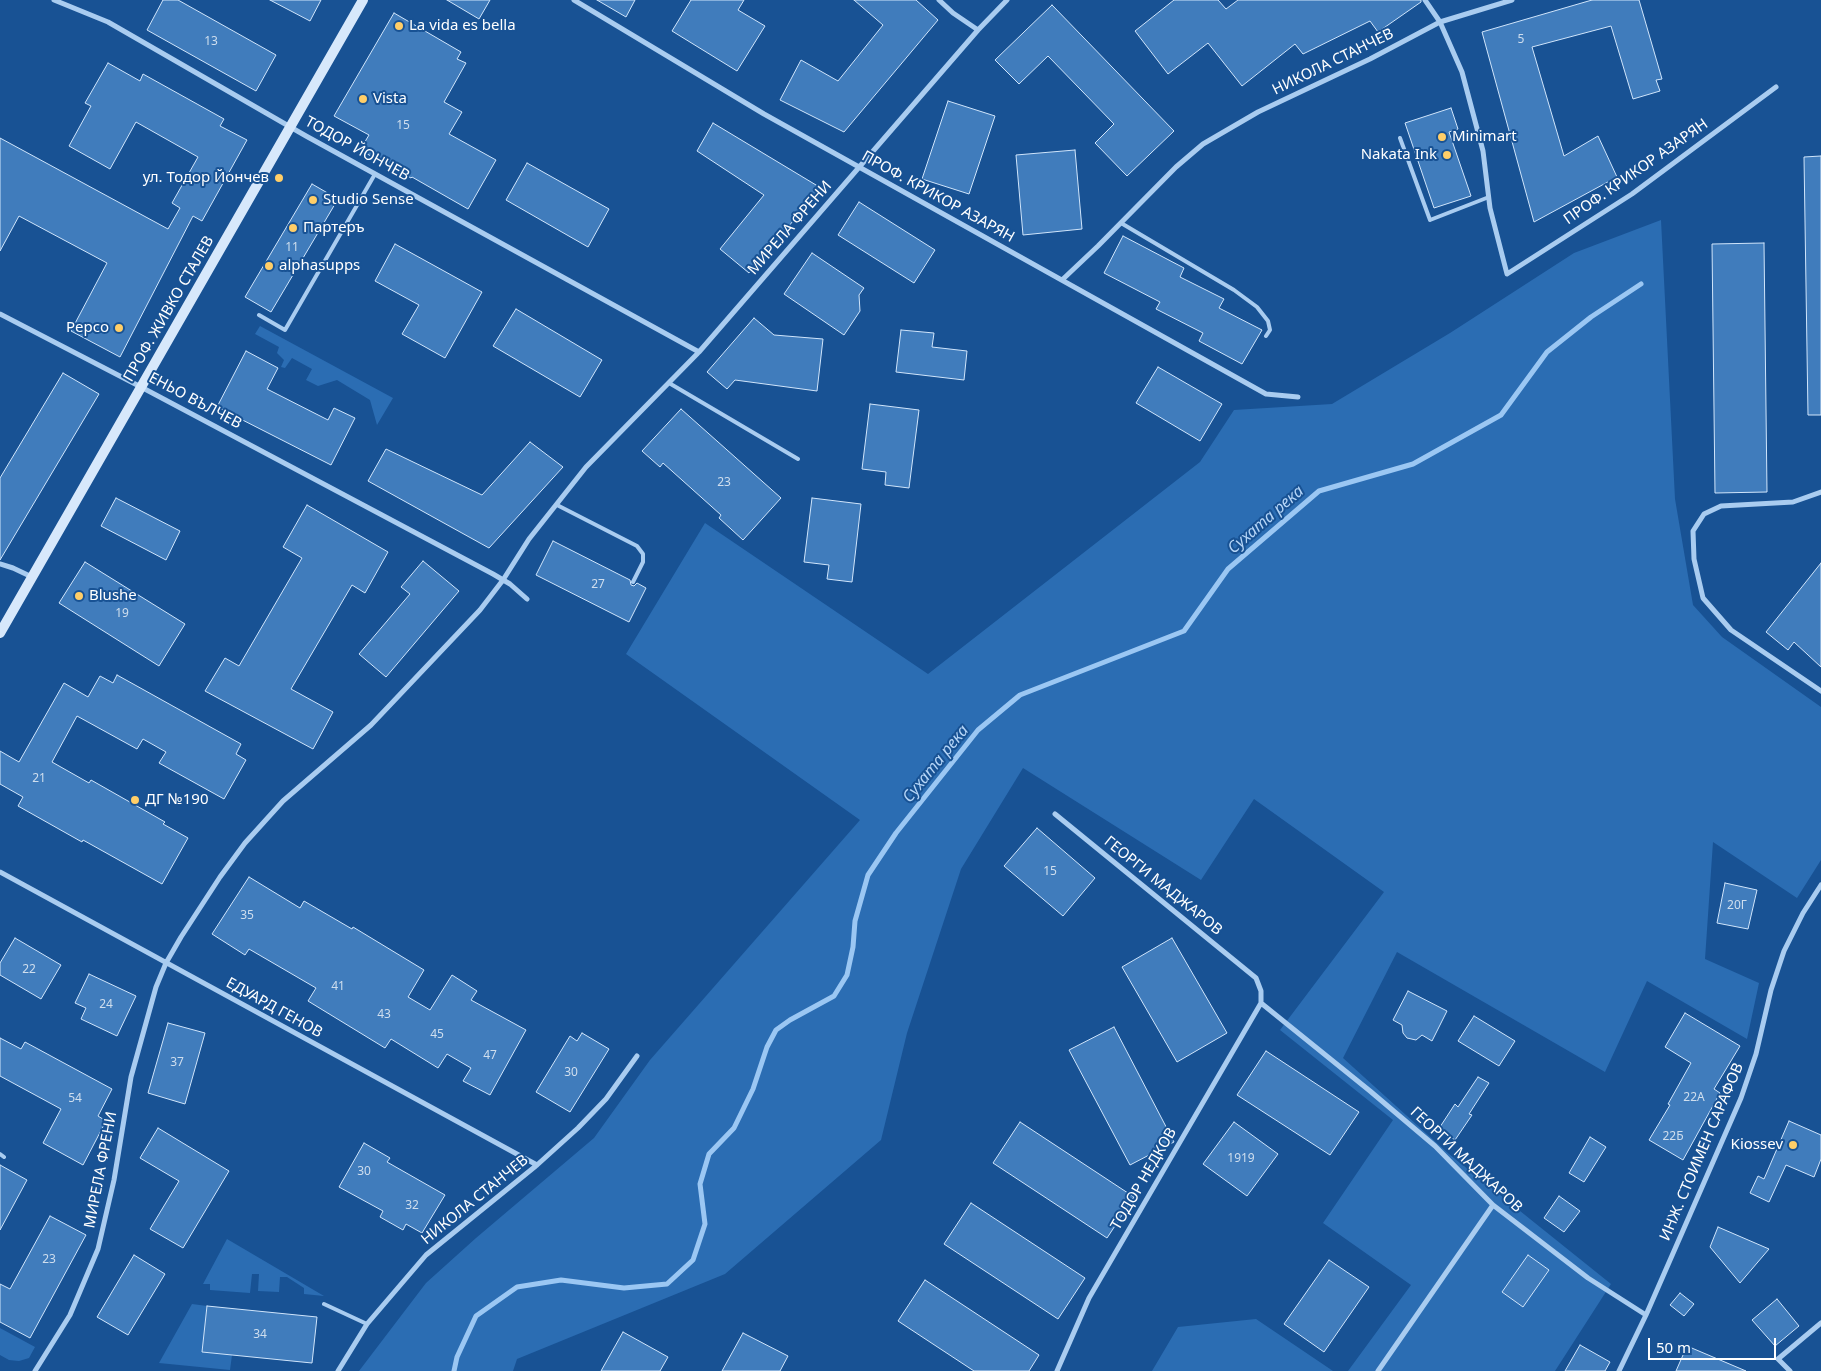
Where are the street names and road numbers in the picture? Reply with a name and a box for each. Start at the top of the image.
street label: НИКОЛА СТАНЧЕВ [1269,25,1397,99]
street label: ТОДОР ЙОНЧЕВ [302,113,412,185]
street label: ПРОФ. КРИКОР АЗАРЯН [1560,115,1712,229]
street label: ПРОФ. КРИКОР АЗАРЯН [858,147,1018,247]
street label: МИРЕЛА ФРЕНИ [744,177,836,279]
street label: ПРОФ. ЖИВКО СТАЛЕВ [120,233,218,385]
street label: ЕНЬО ВЪЛЧЕВ [145,369,245,433]
street label: ГЕОРГИ МАДЖАРОВ [1100,833,1226,939]
street label: ЕДУАРД ГЕНОВ [223,974,325,1042]
street label: ИНЖ. СТОИМЕН САРАФОВ [1656,1060,1748,1244]
street label: ГЕОРГИ МАДЖАРОВ [1406,1103,1526,1217]
street label: МИРЕЛА ФРЕНИ [81,1110,121,1230]
street label: ТОДОР НЕДКОВ [1107,1125,1181,1233]
street label: НИКОЛА СТАНЧЕВ [418,1151,532,1249]

